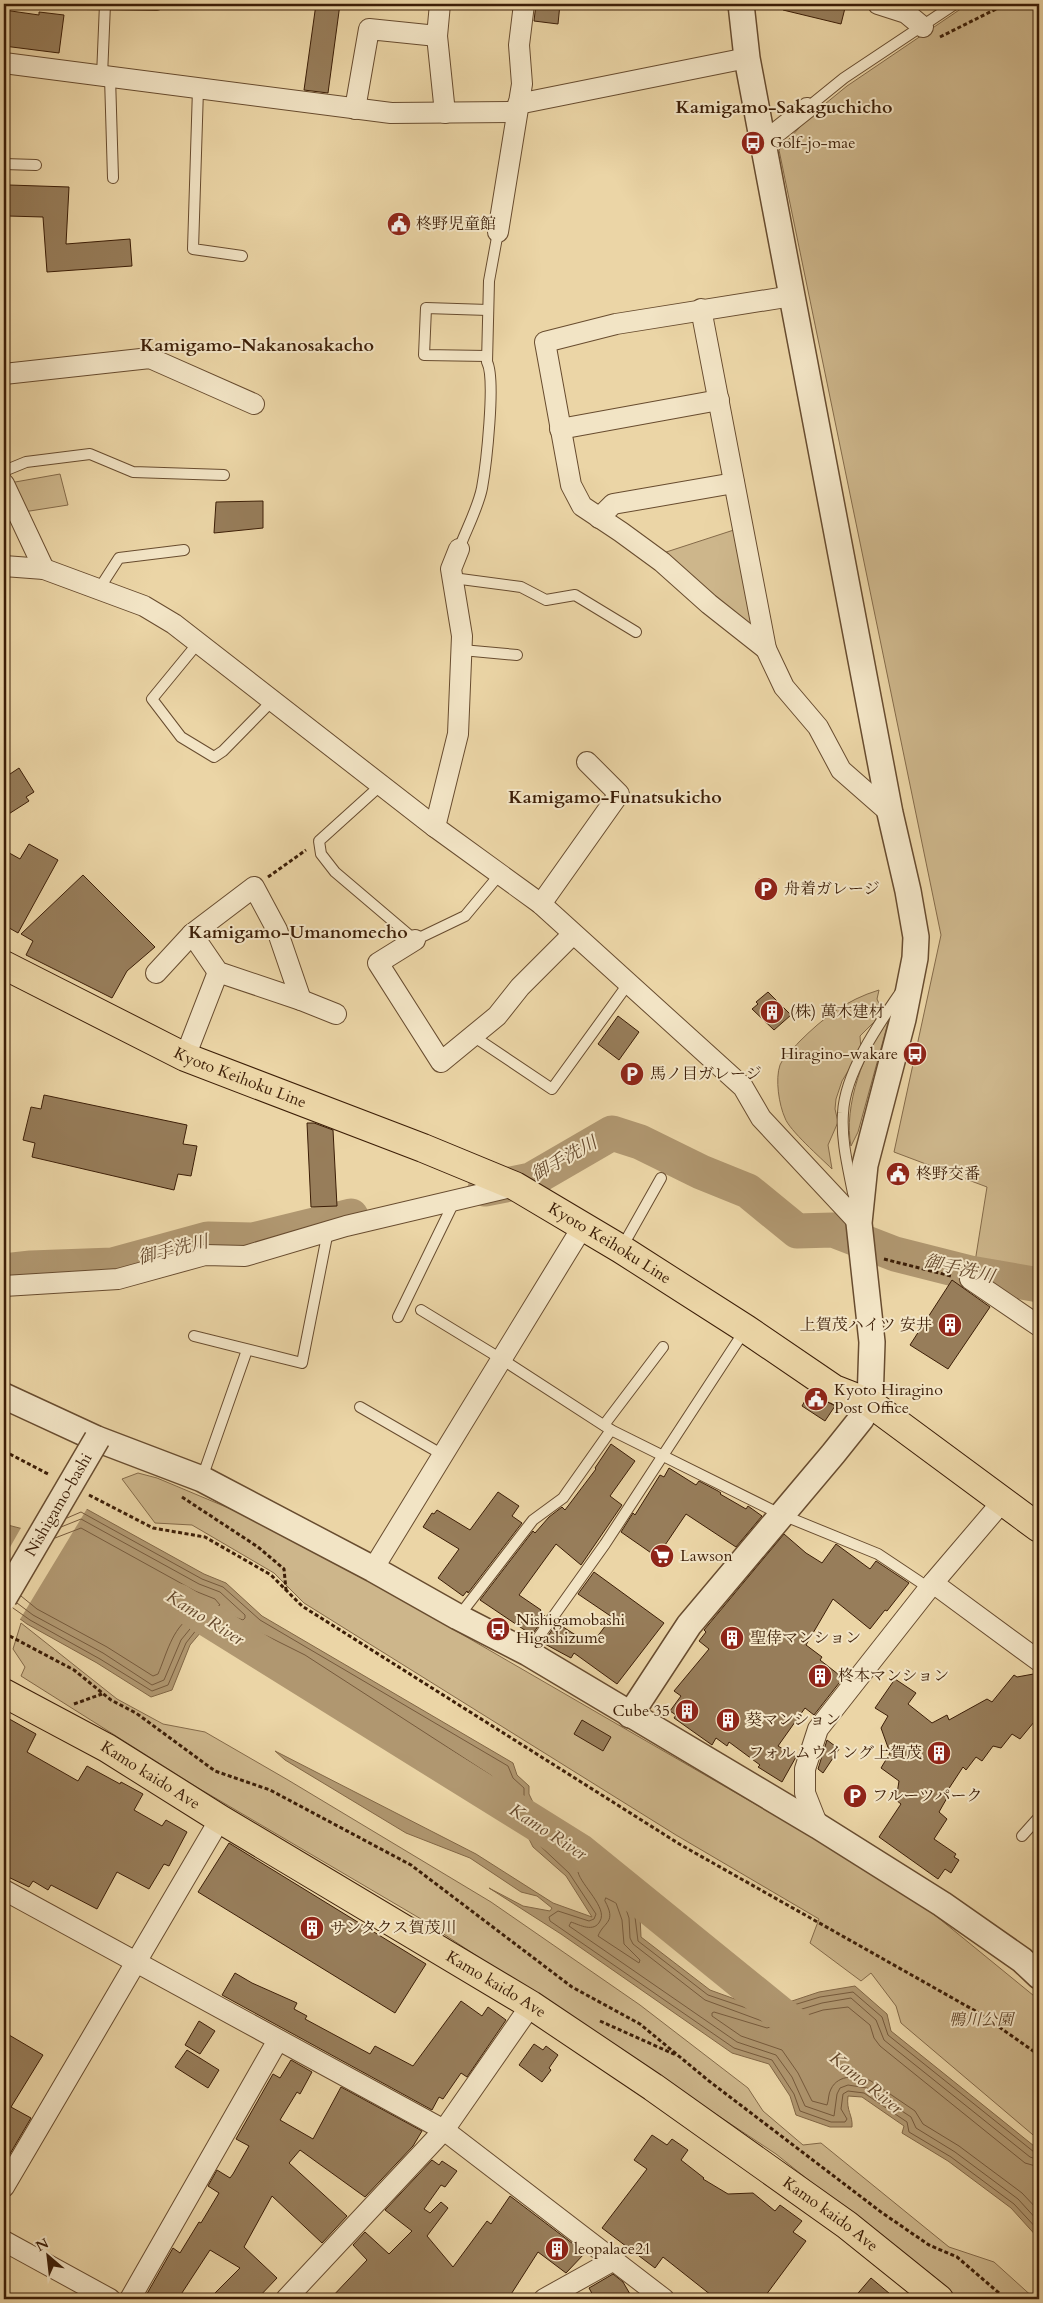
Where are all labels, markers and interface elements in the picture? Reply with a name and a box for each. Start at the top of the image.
district label: Kamigamo-Sakaguchicho [675,95,893,120]
bus stop icon: Golf-jo-mae [740,130,766,156]
place label: Golf-jo-mae [770,132,855,154]
public building icon: 柊野児童館 [386,211,412,237]
place label: 柊野児童館 [416,213,496,235]
district label: Kamigamo-Nakanosakacho [140,333,374,358]
district label: Kamigamo-Funatsukicho [508,785,722,810]
parking icon: 舟着ガレージ [753,876,779,902]
place label: 舟着ガレージ [784,878,880,900]
district label: Kamigamo-Umanomecho [188,920,408,945]
building icon: (株) 萬木建材 [759,999,785,1025]
place label: (株) 萬木建材 [790,1001,884,1023]
bus stop icon: Hiragino-wakare [902,1041,928,1067]
street label: Kyoto Keihoku Line [170,1042,310,1113]
place label: Hiragino-wakare [781,1043,898,1065]
parking icon: 馬ノ目ガレージ [619,1061,645,1087]
place label: 馬ノ目ガレージ [650,1063,762,1085]
water label: 御手洗川 [526,1130,603,1187]
public building icon: 柊野交番 [885,1161,911,1187]
place label: 柊野交番 [916,1163,980,1185]
street label: Kyoto Keihoku Line [544,1197,675,1289]
water label: 御手洗川 [135,1229,213,1271]
water label: 御手洗川 [921,1249,999,1290]
building icon: 上賀茂ハイツ 安井 [937,1312,963,1338]
place label: 上賀茂ハイツ 安井 [800,1314,932,1336]
place label: Kyoto Hiragino Post Office [834,1379,943,1419]
public building icon: Kyoto Hiragino Post Office [803,1386,829,1412]
street label: Nishigamo-bashi [20,1449,98,1560]
supermarket icon: Lawson [649,1543,675,1569]
place label: Lawson [680,1545,733,1567]
water label: Kamo River [161,1584,250,1652]
place label: Nishigamobashi Higashizume [516,1609,625,1649]
bus stop icon: Nishigamobashi Higashizume [485,1616,511,1642]
building icon: 聖倖マンション [719,1625,745,1651]
place label: 聖倖マンション [750,1627,861,1649]
building icon: 柊本マンション [807,1663,833,1689]
place label: 柊本マンション [838,1665,949,1687]
building icon: Cube 35 [674,1698,700,1724]
place label: Cube 35 [612,1700,670,1722]
building icon: 葵マンション [715,1707,741,1733]
place label: 葵マンション [746,1709,841,1731]
street label: Kamo kaido Ave [96,1736,204,1815]
building icon: フォルムウイング上賀茂 [926,1740,952,1766]
place label: フォルムウイング上賀茂 [748,1742,922,1764]
parking icon: フルーツパーク [842,1783,868,1809]
place label: フルーツパーク [872,1785,982,1807]
water label: Kamo River [504,1798,593,1867]
building icon: サンタクス賀茂川 [299,1915,325,1941]
place label: サンタクス賀茂川 [330,1917,456,1939]
street label: Kamo kaido Ave [442,1946,551,2023]
park label: 鴨川公園 [949,2009,1016,2031]
water label: Kamo River [824,2046,909,2121]
street label: Kamo kaido Ave [778,2172,883,2257]
north arrow [22,2230,72,2280]
text: N [32,2234,52,2256]
building icon: leopalace21 [544,2236,570,2262]
place label: leopalace21 [574,2238,651,2260]

